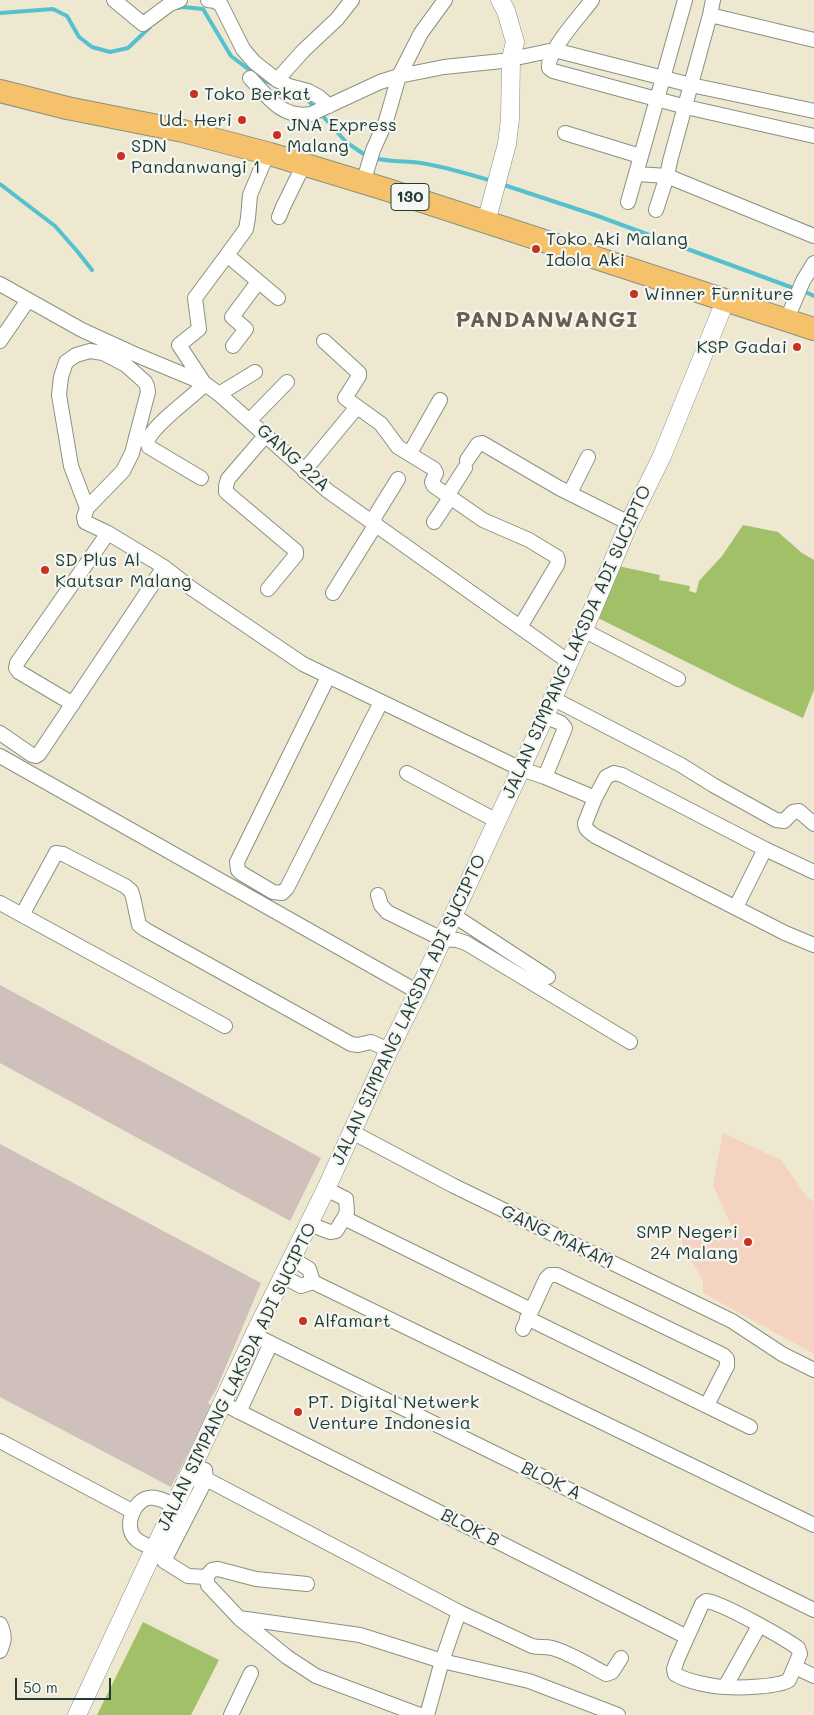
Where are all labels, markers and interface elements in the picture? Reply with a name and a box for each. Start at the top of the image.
place label: Toko Berkat [204,83,311,105]
marker: Toko Berkat [188,88,200,100]
place label: Ud. Heri [159,109,232,131]
marker: Ud. Heri [236,114,248,126]
place label: JNA Express Malang [287,114,397,156]
marker: JNA Express Malang [271,129,283,141]
place label: SDN Pandanwangi 1 [131,135,261,178]
marker: SDN Pandanwangi 1 [115,150,127,162]
road number: 130 [391,183,429,210]
place label: Toko Aki Malang Idola Aki [546,228,688,270]
marker: Toko Aki Malang Idola Aki [530,243,542,255]
place label: Winner Furniture [644,283,794,305]
marker: Winner Furniture [628,288,640,300]
district label: PANDANWANGI [454,307,640,333]
place label: KSP Gadai [696,336,787,358]
marker: KSP Gadai [791,341,803,353]
street label: GANG 22A [252,420,334,496]
street label: JALAN SIMPANG LAKSDA ADI SUCIPTO [498,482,656,802]
place label: SD Plus Al Kautsar Malang [55,549,191,592]
marker: SD Plus Al Kautsar Malang [39,564,51,576]
street label: JALAN SIMPANG LAKSDA ADI SUCIPTO [327,851,491,1169]
street label: GANG MAKAM [497,1200,617,1274]
street label: JALAN SIMPANG LAKSDA ADI SUCIPTO [153,1219,321,1535]
place label: SMP Negeri 24 Malang [636,1221,738,1264]
marker: SMP Negeri 24 Malang [742,1236,754,1248]
place label: Alfamart [313,1310,391,1332]
marker: Alfamart [297,1315,309,1327]
place label: PT. Digital Netwerk Venture Indonesia [308,1391,479,1434]
marker: PT. Digital Netwerk Venture Indonesia [292,1406,304,1418]
street label: BLOK A [517,1457,585,1505]
street label: BLOK B [437,1504,503,1552]
scale bar [18,1668,114,1700]
text: 50 m [23,1677,58,1697]

